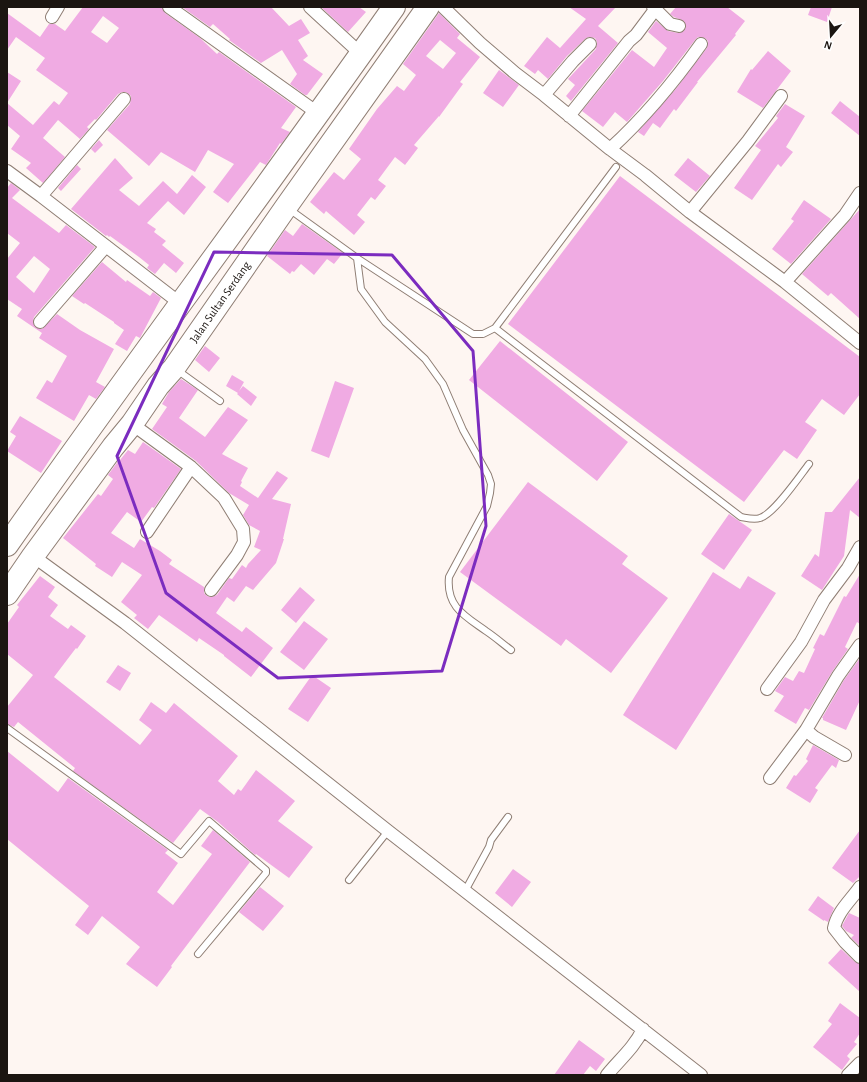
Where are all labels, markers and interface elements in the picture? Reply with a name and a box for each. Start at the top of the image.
north arrow [811,16,851,56]
text: N [823,39,833,51]
street label: Jalan Sultan Serdang [187,259,253,345]

